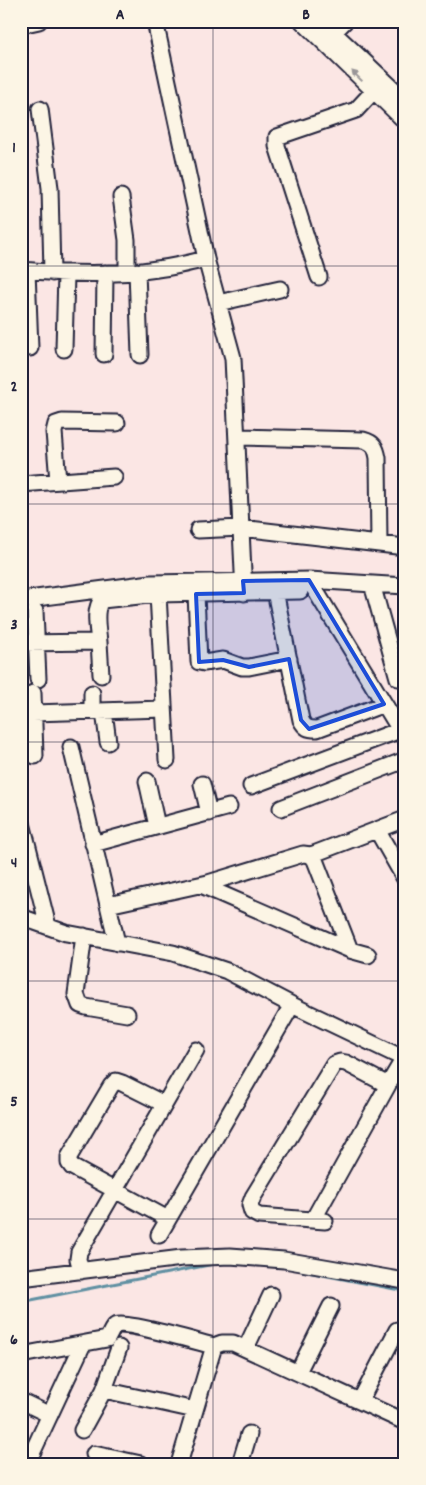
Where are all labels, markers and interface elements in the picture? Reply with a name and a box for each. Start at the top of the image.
text: A [116,4,125,27]
text: B [302,4,310,27]
one-way arrow [351,70,363,82]
text: 1 [12,137,16,160]
text: 2 [11,376,18,399]
text: 3 [10,614,18,637]
text: 4 [11,852,17,875]
text: 5 [10,1091,18,1114]
text: 6 [10,1329,18,1352]

